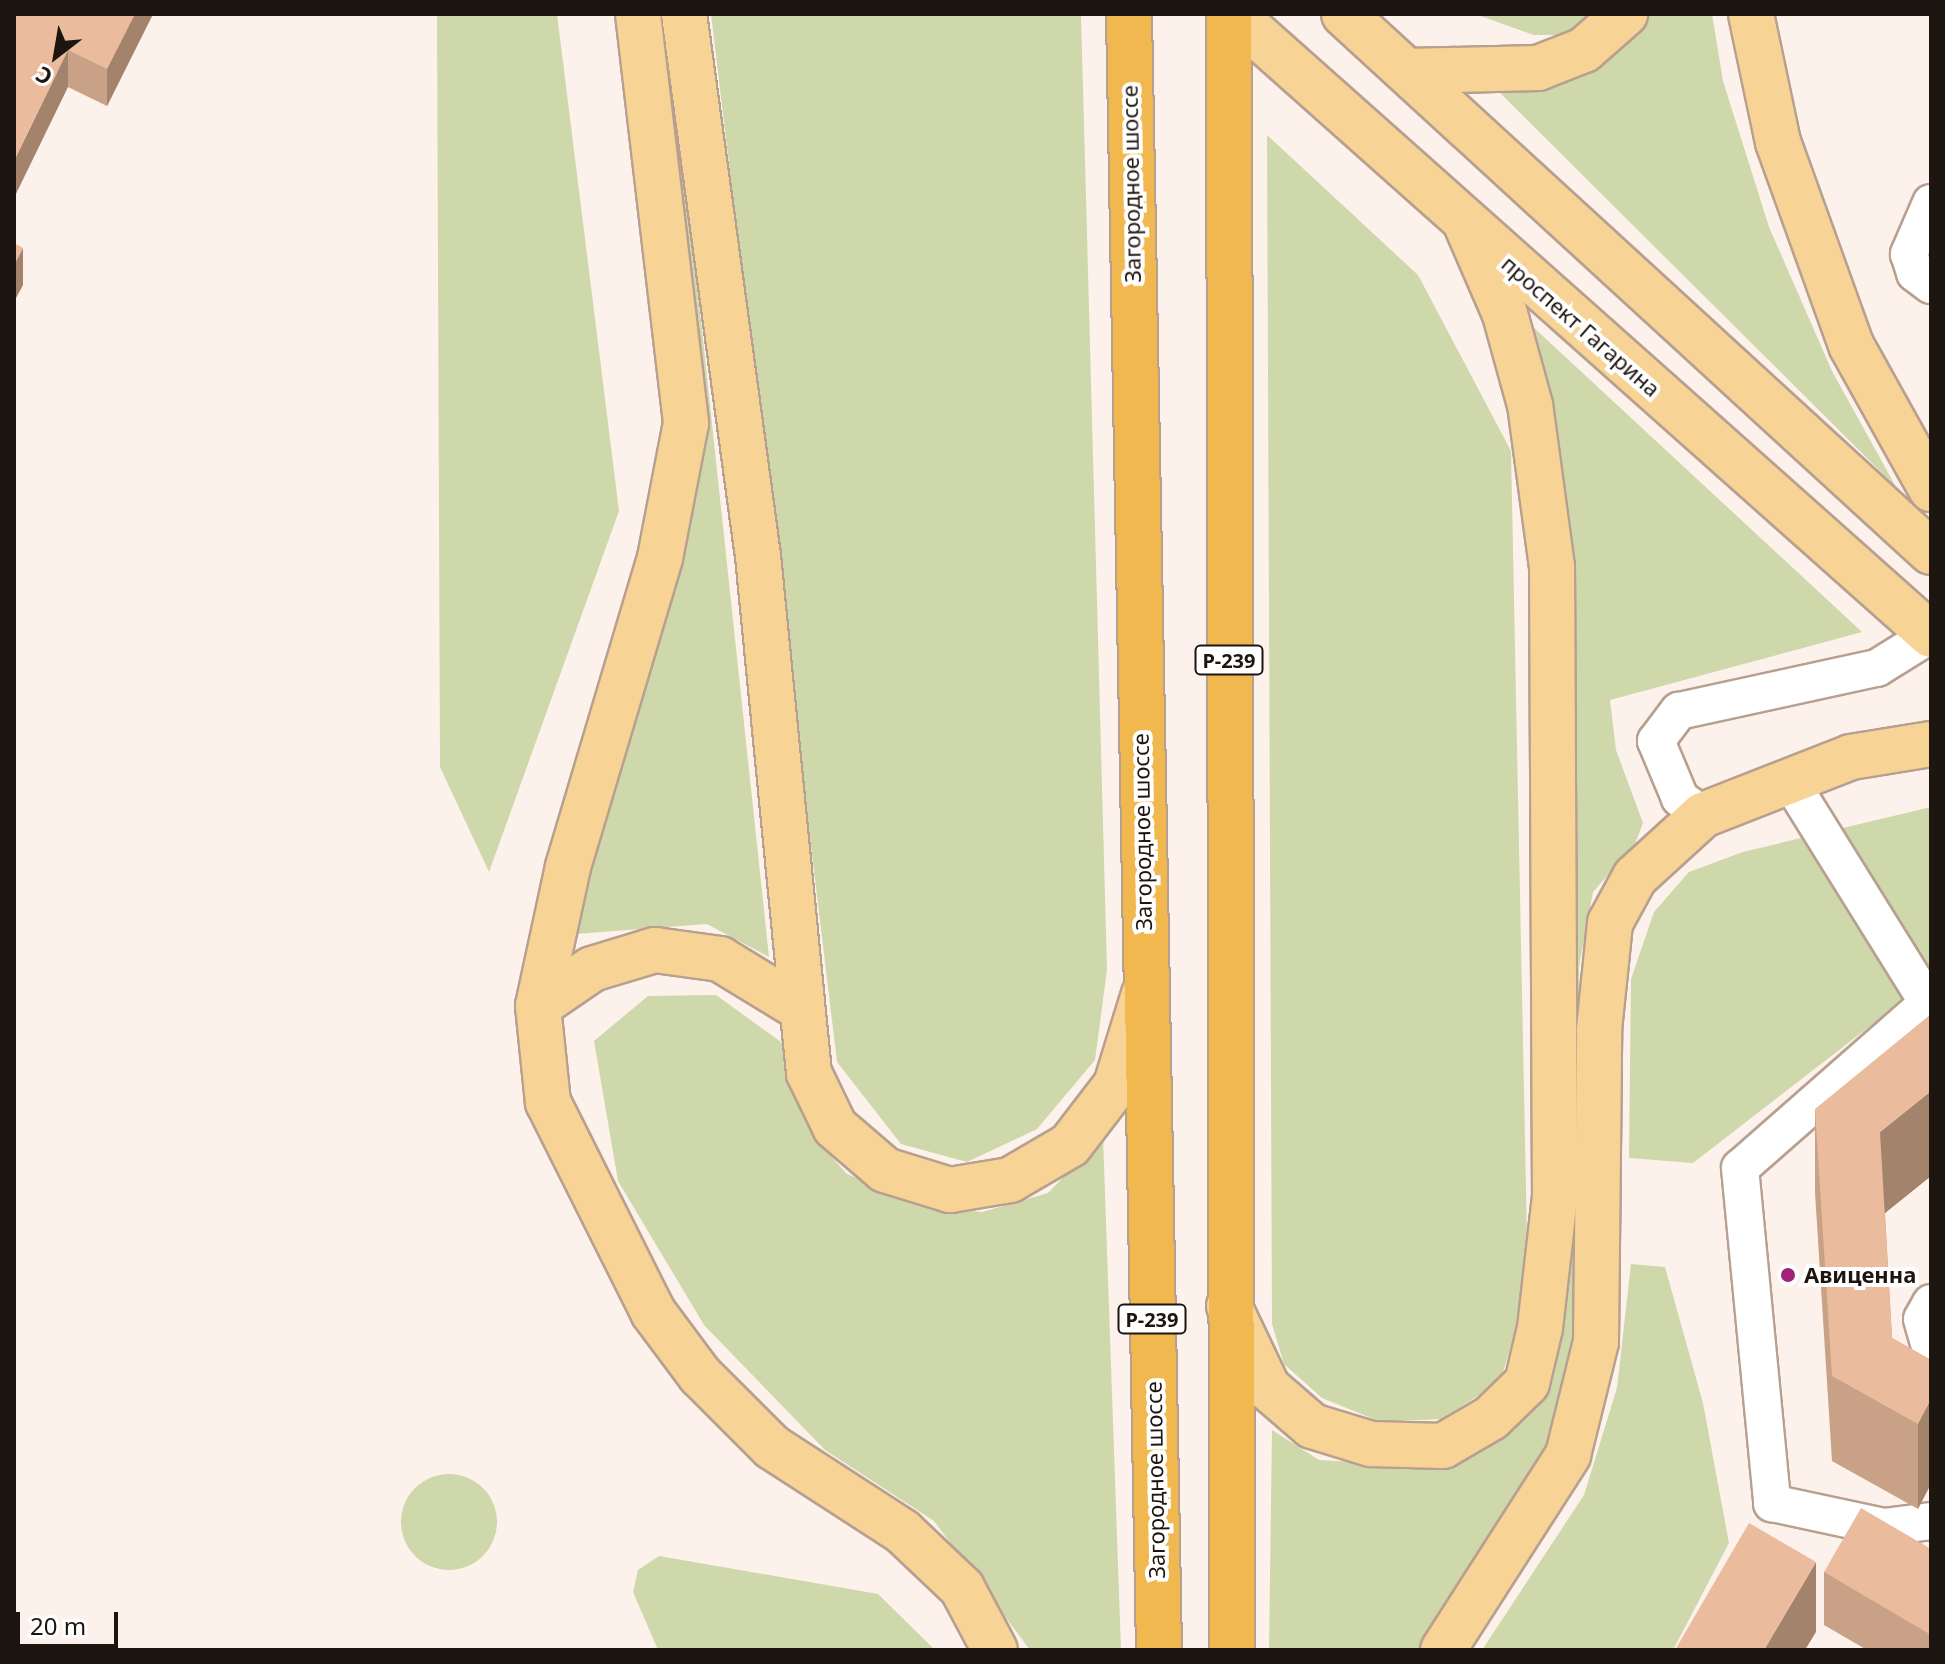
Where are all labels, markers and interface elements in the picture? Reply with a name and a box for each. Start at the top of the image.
north arrow [16,16,96,96]
text: С [30,60,57,93]
street label: Загородное шоссе [1116,85,1146,283]
street label: проспект Гагарина [1497,250,1665,402]
road number: Р-239 [1193,644,1265,676]
street label: Загородное шоссе [1127,733,1157,931]
place label: Авиценна [1804,1262,1916,1288]
marker: Авиценна [1779,1266,1797,1284]
road number: Р-239 [1116,1303,1188,1335]
street label: Загородное шоссе [1140,1381,1170,1579]
scale bar [20,1596,122,1646]
text: 20 m [30,1609,86,1642]

